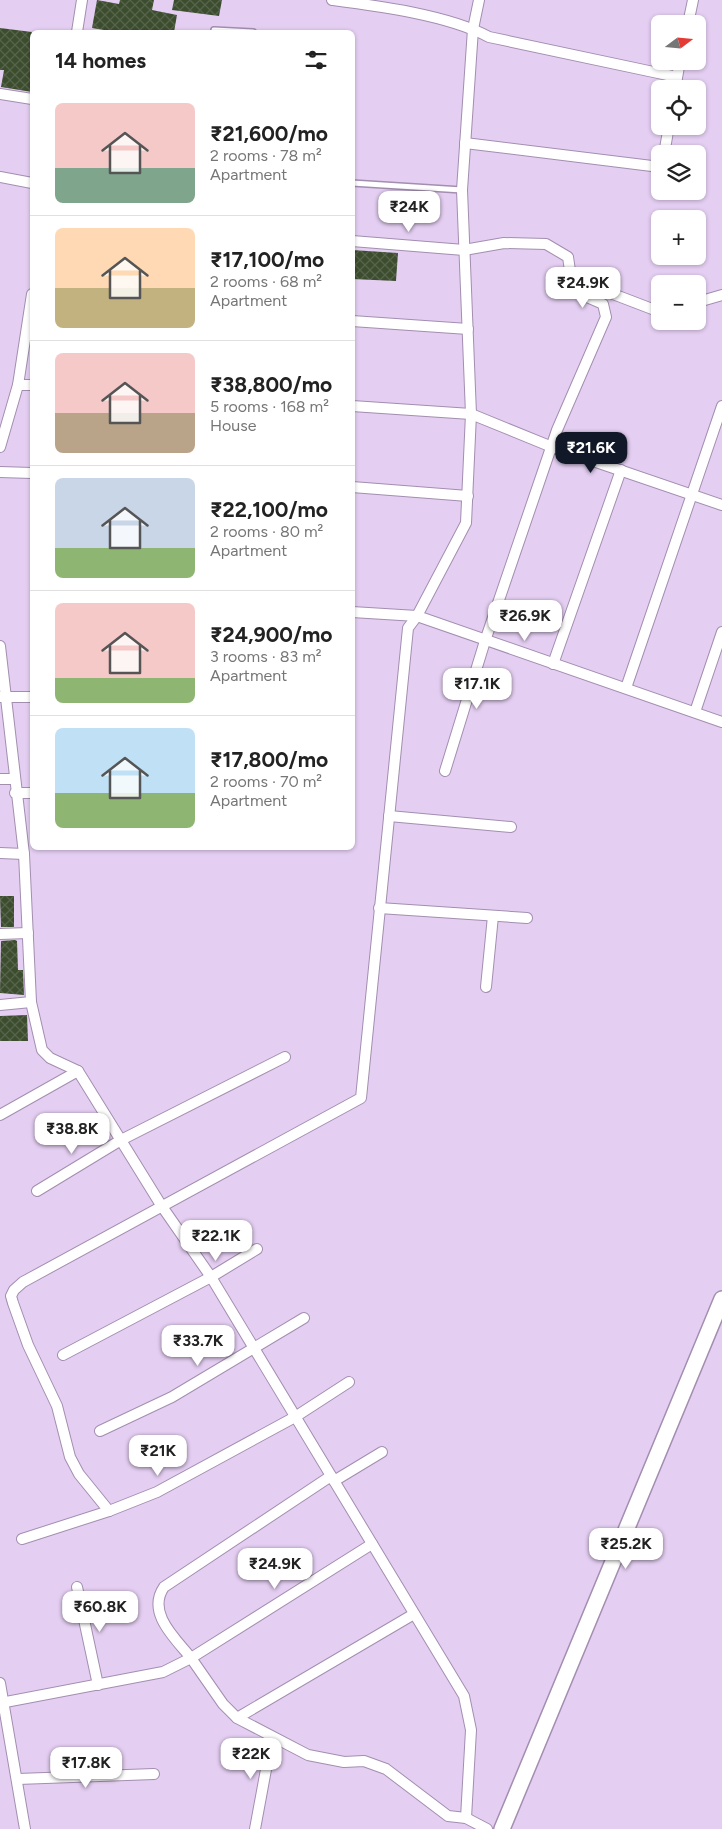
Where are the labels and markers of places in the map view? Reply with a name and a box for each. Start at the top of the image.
pin: ₹24K [379,190,439,233]
pin: ₹24.9K [542,266,624,309]
pin: ₹21.6K [550,432,632,474]
pin: ₹26.9K [484,600,566,642]
pin: ₹17.1K [436,668,518,710]
pin: ₹38.8K [31,1112,113,1155]
pin: ₹22.1K [175,1220,257,1262]
pin: ₹33.7K [157,1324,239,1367]
pin: ₹21K [128,1434,188,1477]
pin: ₹25.2K [585,1528,667,1570]
pin: ₹24.9K [234,1548,316,1590]
pin: ₹60.8K [59,1590,141,1633]
pin: ₹22K [221,1738,281,1780]
pin: ₹17.8K [45,1746,127,1789]

